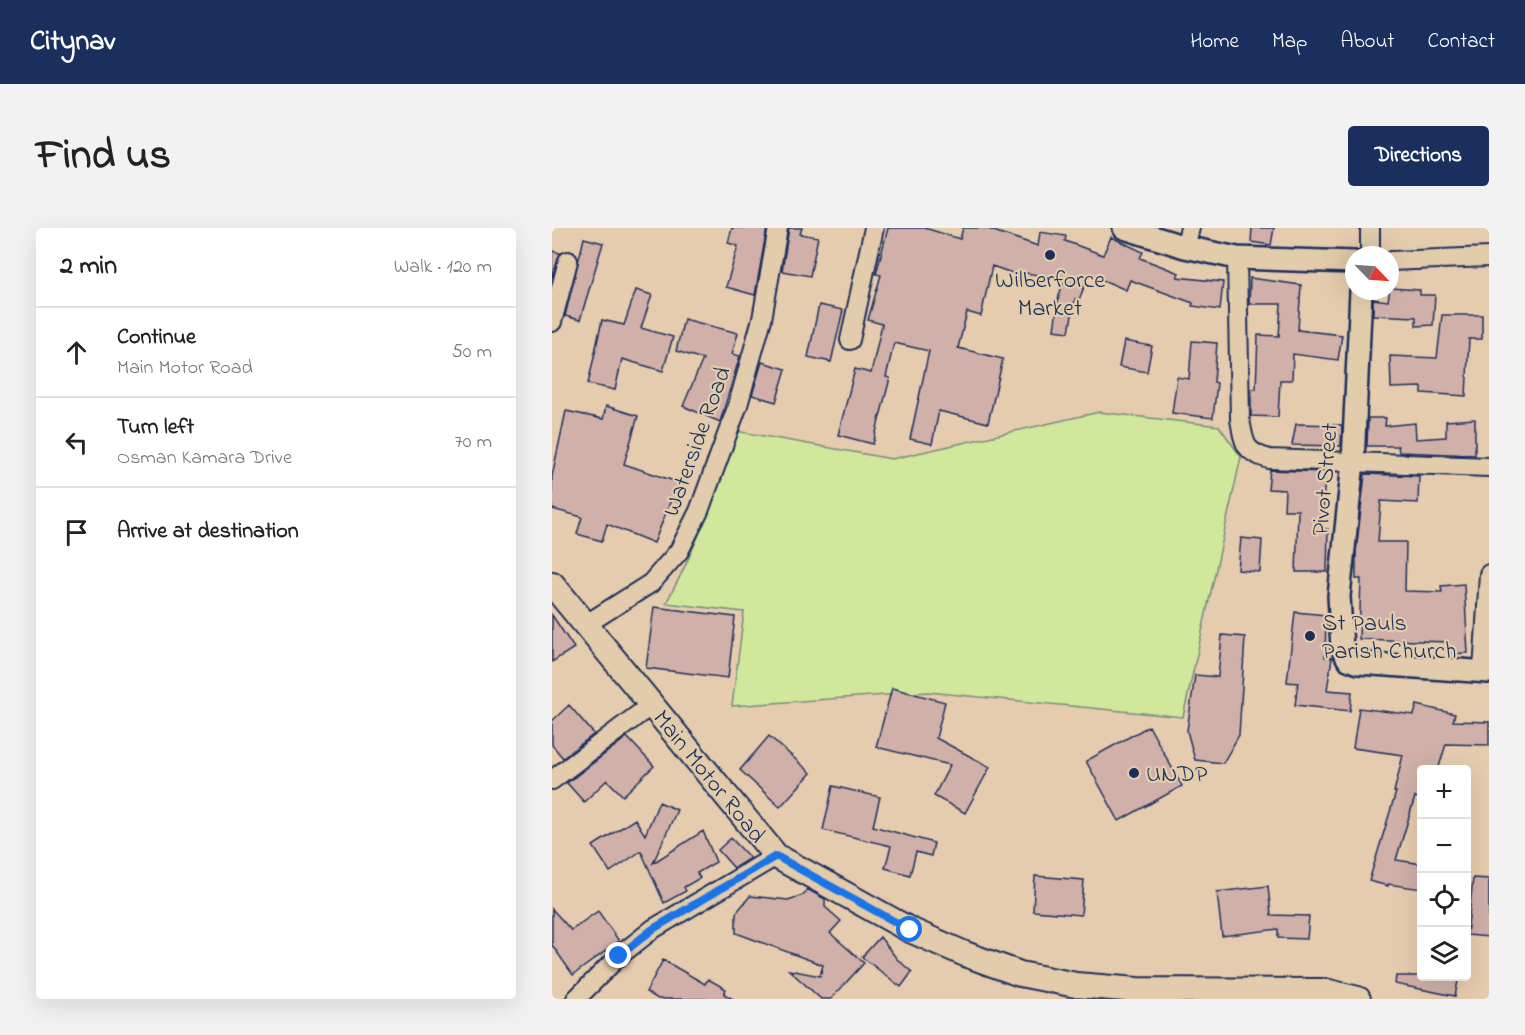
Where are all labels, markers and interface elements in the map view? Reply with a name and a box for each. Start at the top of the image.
text: Citynav [30,22,115,63]
text: Home [1190,27,1239,57]
text: Map [1272,27,1307,57]
text: About [1340,27,1394,57]
text: Contact [1427,27,1495,57]
text: Find us [36,126,171,187]
button: Directions [1348,126,1489,186]
north arrow [1345,246,1399,300]
text: 2 min [60,248,117,286]
marker: Wilberforce Market [1043,248,1057,262]
text: Walk · 120 m [394,253,492,282]
place label: Wilberforce Market [995,264,1105,327]
text: Continue [117,322,196,354]
icon: ahead [60,336,93,369]
text: 50 m [451,338,492,367]
text: Main Motor Road [117,354,253,383]
street label: Waterside Road [655,362,742,522]
text: Turn left [117,412,194,444]
street label: Pivot Street [1304,421,1349,537]
icon: left [60,426,93,459]
text: 70 m [455,428,492,457]
text: Osman Kamara Drive [117,444,292,473]
icon: arrive [60,516,93,549]
text: Arrive at destination [117,516,299,548]
place label: St Pauls Parish Church [1322,607,1457,670]
marker: St Pauls Parish Church [1303,629,1317,643]
street label: Main Motor Road [643,703,773,852]
place label: UNDP [1146,758,1208,793]
map controls [1417,765,1471,981]
button: + [1417,765,1471,819]
marker: UNDP [1127,766,1141,780]
button: − [1417,819,1471,873]
button: locate [1417,873,1471,927]
route start [896,916,922,942]
button: layers [1417,927,1471,981]
route end [605,942,631,968]

